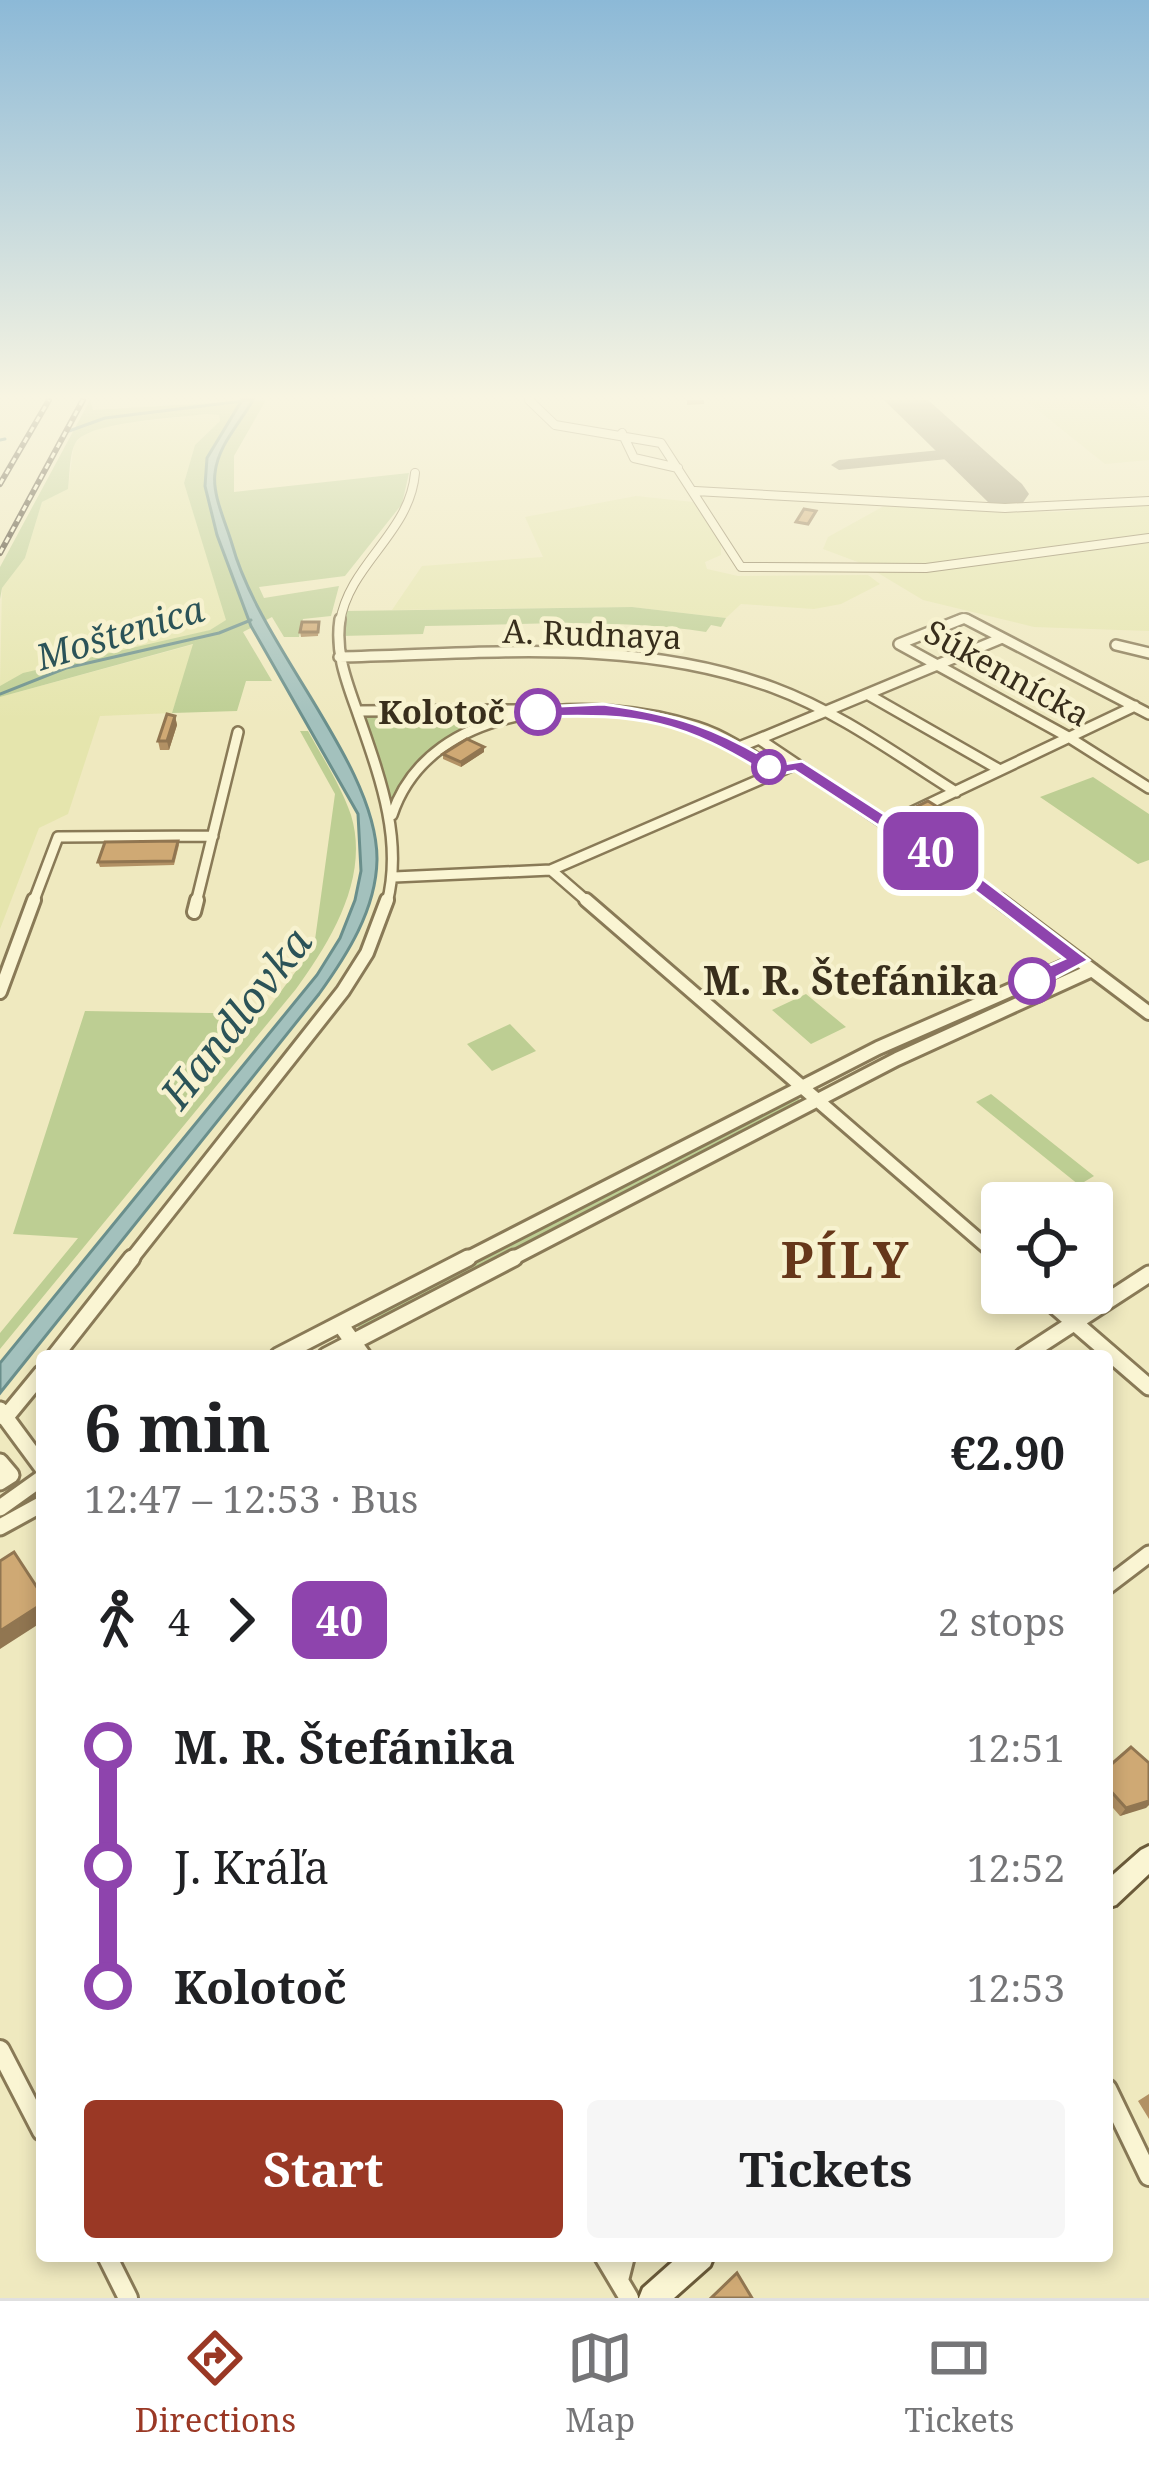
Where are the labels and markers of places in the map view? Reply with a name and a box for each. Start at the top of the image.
place label: Kolotoč [378,689,505,734]
marker: Kolotoč [516,690,560,734]
unlabelled marker [753,751,785,783]
place label: M. R. Štefánika [703,953,999,1006]
marker: M. R. Štefánika [1010,959,1054,1003]

